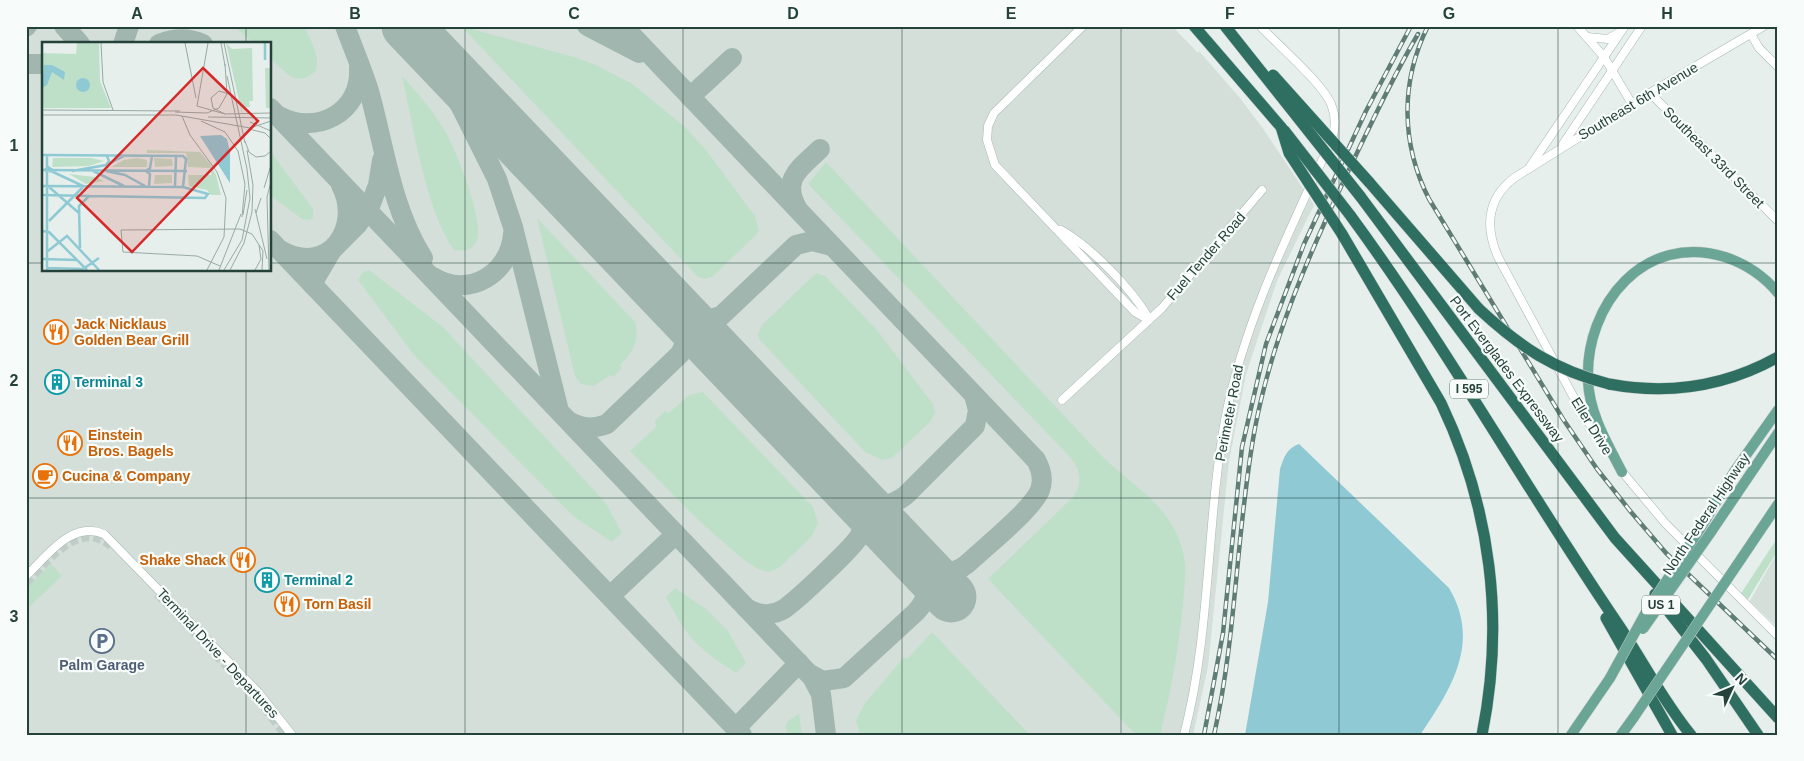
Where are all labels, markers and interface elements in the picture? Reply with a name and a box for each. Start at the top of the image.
text: A [131,5,143,22]
text: B [349,5,361,22]
text: C [568,5,580,22]
text: D [787,5,799,22]
text: E [1006,5,1017,22]
text: F [1225,5,1235,22]
text: G [1443,5,1455,22]
text: H [1661,5,1673,22]
inset map [42,42,271,271]
street label: Southeast 6th Avenue [1575,59,1701,143]
street label: Southeast 33rd Street [1660,103,1768,211]
text: 1 [10,137,19,154]
street label: Fuel Tender Road [1164,209,1248,303]
street label: Port Everglades Expressway [1447,293,1567,445]
place label: Jack Nicklaus Golden Bear Grill [74,316,189,348]
restaurant icon: Jack Nicklaus Golden Bear Grill [43,319,69,345]
street label: Perimeter Road [1212,363,1246,463]
building icon: Terminal 3 [44,369,70,395]
text: 2 [10,372,19,389]
place label: Terminal 3 [74,374,143,390]
road number: I 595 [1450,379,1488,398]
street label: Eller Drive [1568,394,1616,458]
place label: Einstein Bros. Bagels [88,427,174,459]
restaurant icon: Einstein Bros. Bagels [57,430,83,456]
street label: North Federal Highway [1659,450,1753,578]
cafe icon: Cucina & Company [32,463,58,489]
place label: Cucina & Company [62,468,191,484]
restaurant icon: Shake Shack [230,547,256,573]
place label: Shake Shack [140,552,226,568]
building icon: Terminal 2 [254,567,280,593]
place label: Terminal 2 [284,572,353,588]
street label: Terminal Drive - Departures [154,585,282,721]
restaurant icon: Torn Basil [274,591,300,617]
place label: Torn Basil [304,596,371,612]
road number: US 1 [1642,596,1680,614]
text: 3 [10,608,19,625]
parking icon: Palm Garage [89,628,115,654]
place label: Palm Garage [59,657,145,673]
north arrow [1706,664,1756,714]
text: N [1732,670,1751,688]

